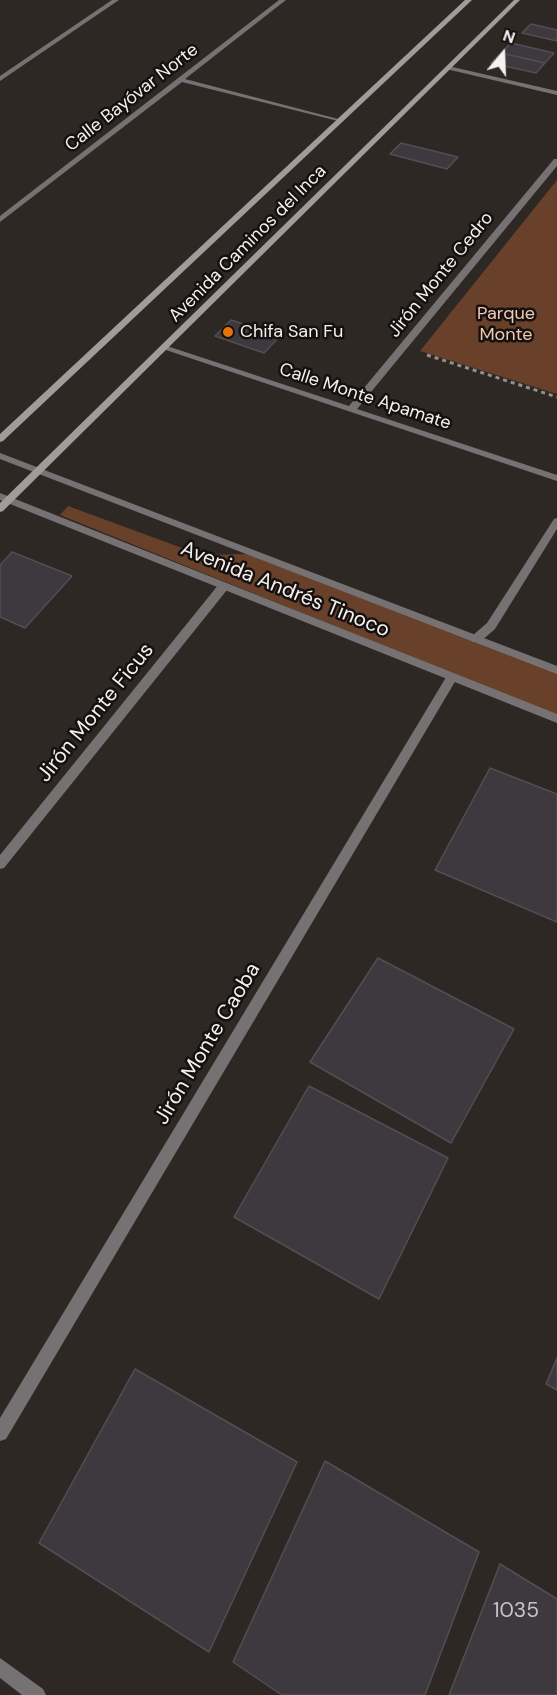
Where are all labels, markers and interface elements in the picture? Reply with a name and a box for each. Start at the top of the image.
north arrow [473,24,533,84]
text: N [500,25,518,48]
street label: Calle Bayóvar Norte [61,39,203,157]
street label: Avenida Caminos del Inca [165,161,331,327]
street label: Jirón Monte Cedro [384,208,498,342]
park label: Parque Monte [477,303,535,346]
place label: Chifa San Fu [240,321,343,343]
marker: Chifa San Fu [221,325,235,339]
street label: Calle Monte Apamate [276,359,454,435]
street label: Avenida Andrés Tinoco [177,537,393,643]
street label: Jirón Monte Ficus [32,638,160,788]
street label: Jirón Monte Caoba [150,959,266,1129]
house number: 1035 [493,1598,539,1624]

